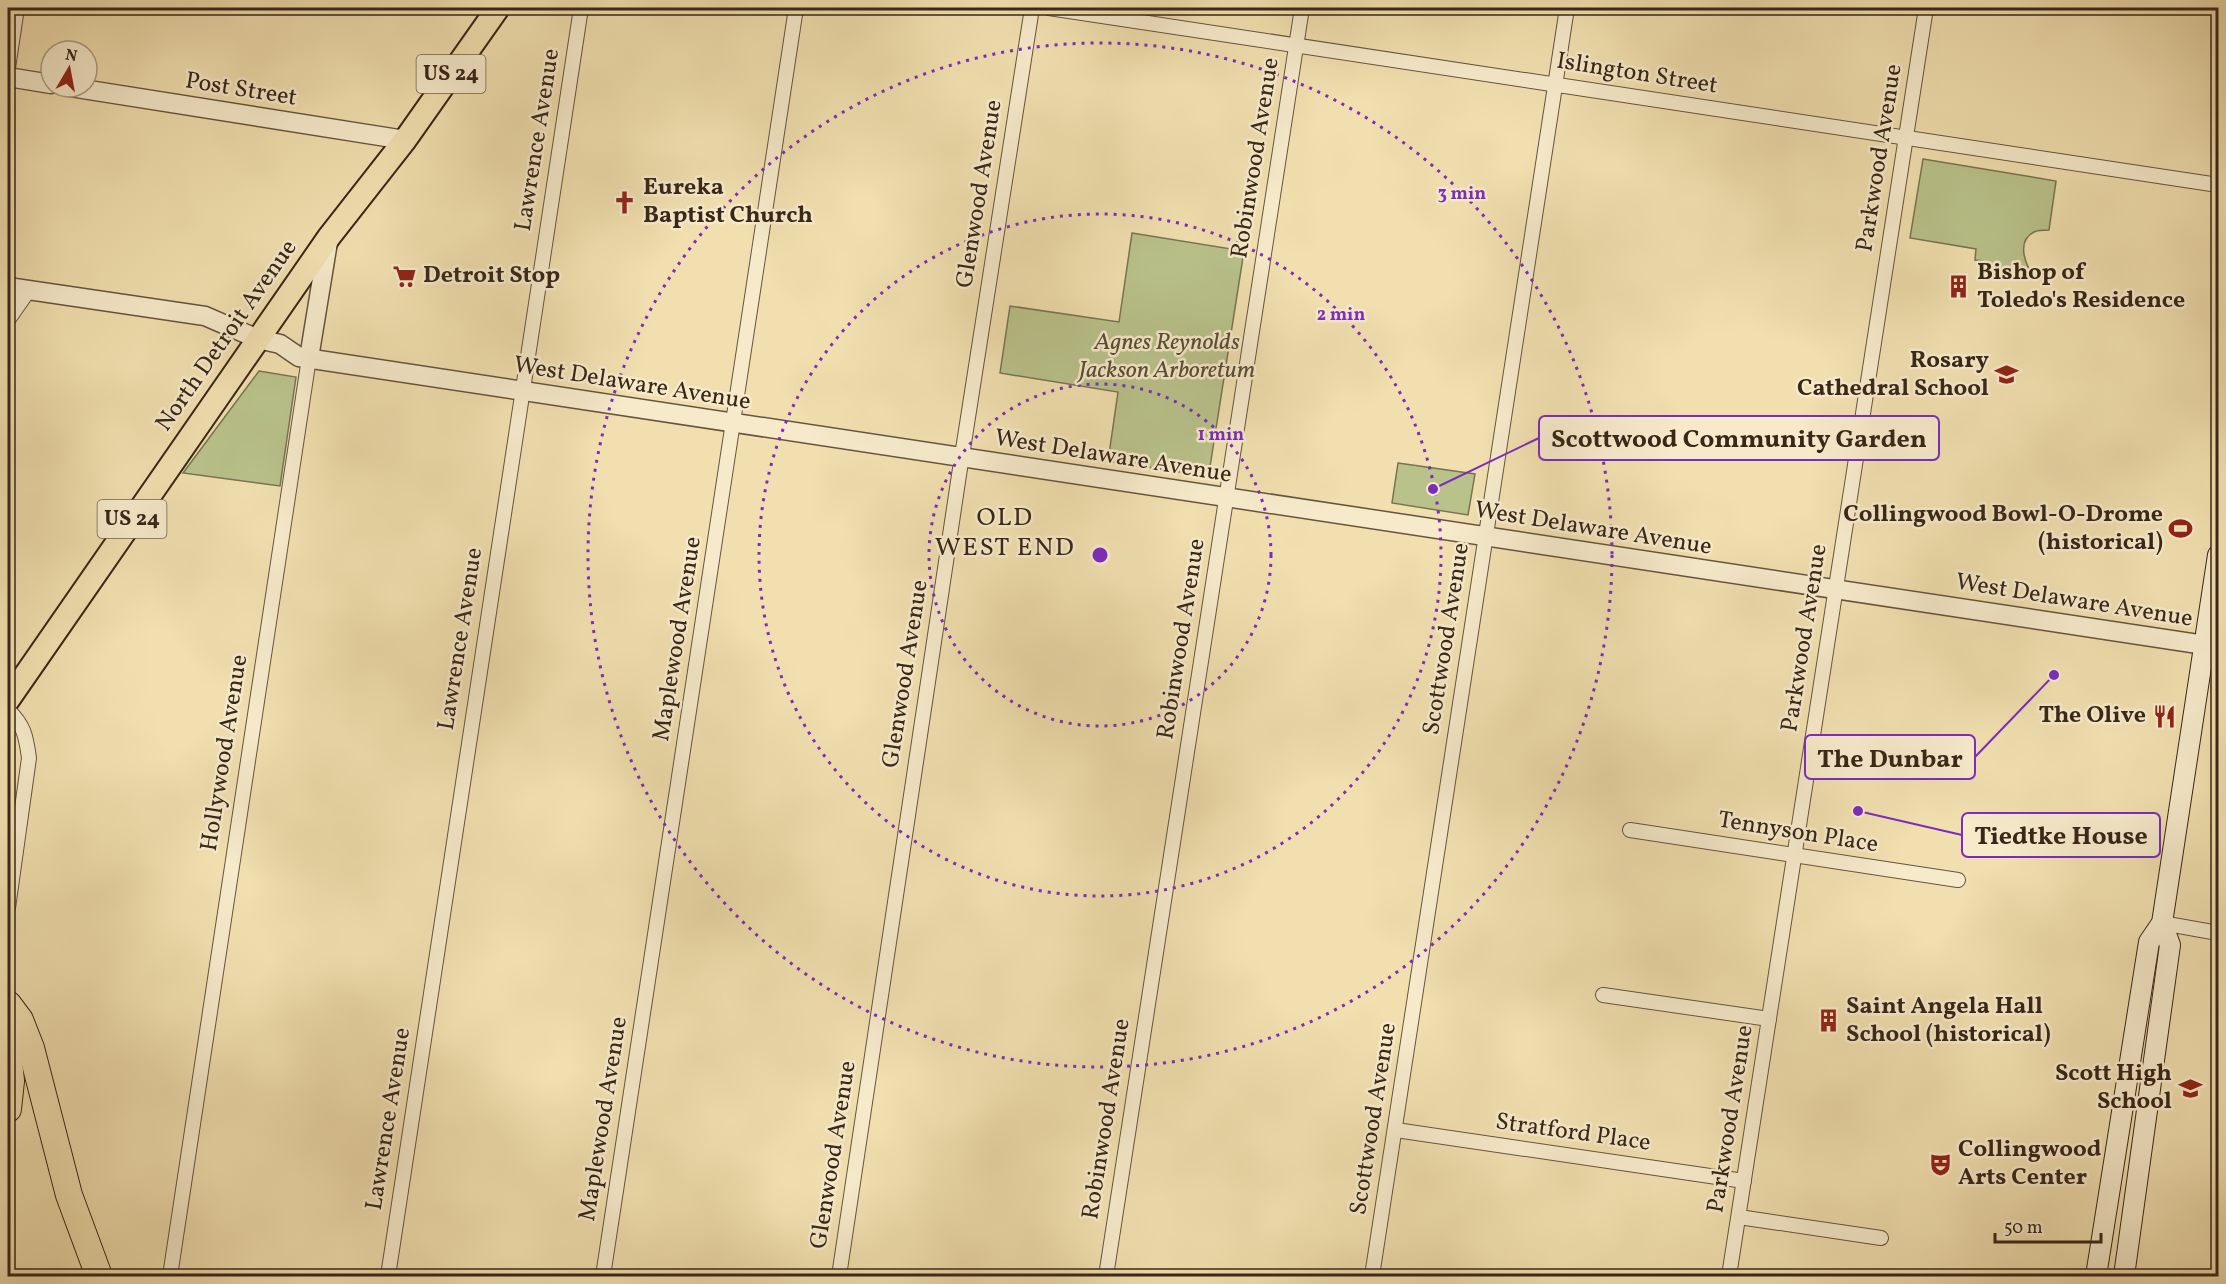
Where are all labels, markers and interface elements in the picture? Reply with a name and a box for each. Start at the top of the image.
north arrow [39,39,99,99]
text: N [64,44,79,68]
street label: Islington Street [1554,44,1720,104]
street label: Lawrence Avenue [507,46,569,234]
road number: US 24 [416,55,486,93]
street label: Robinwood Avenue [1223,55,1289,261]
street label: Parkwood Avenue [1848,62,1912,254]
street label: Post Street [183,64,299,116]
street label: Glenwood Avenue [948,97,1012,291]
place label: Eureka Baptist Church [643,171,813,233]
text: 3 min [1438,182,1486,207]
church icon: Eureka Baptist Church [612,189,638,215]
street label: North Detroit Avenue [148,233,306,439]
place label: Bishop of Toledo's Residence [1977,256,2185,318]
place label: Detroit Stop [423,259,560,293]
supermarket icon: Detroit Stop [392,263,418,289]
building icon: Bishop of Toledo's Residence [1946,274,1972,300]
text: 2 min [1317,303,1365,328]
park label: Agnes Reynolds Jackson Arboretum [1077,326,1255,388]
place label: Rosary Cathedral School [1797,344,1990,406]
street label: West Delaware Avenue [511,348,753,420]
school or university icon: Rosary Cathedral School [1994,362,2020,388]
callout: Scottwood Community Garden [1539,416,1939,460]
street label: West Delaware Avenue [992,421,1234,493]
text: Scottwood Community Garden [1551,422,1927,458]
text: 1 min [1198,423,1244,448]
street label: West Delaware Avenue [1472,493,1714,565]
place label: Collingwood Bowl-O-Drome (historical) [1843,498,2163,560]
road number: US 24 [98,500,166,538]
district label: OLD WEST END [935,500,1075,566]
sports icon: Collingwood Bowl-O-Drome (historical) [2168,516,2194,542]
street label: Maplewood Avenue [645,534,711,744]
street label: Robinwood Avenue [1149,536,1215,742]
street label: Scottwood Avenue [1415,540,1479,738]
street label: Parkwood Avenue [1773,542,1837,734]
street label: Lawrence Avenue [430,545,492,733]
centre of rings [1090,545,1110,565]
street label: West Delaware Avenue [1953,565,2195,637]
street label: Glenwood Avenue [874,577,938,771]
street label: Hollywood Avenue [193,652,257,854]
place label: The Olive [2039,699,2146,733]
restaurant icon: The Olive [2151,703,2177,729]
callout: The Dunbar [1805,735,1975,779]
text: The Dunbar [1817,742,1963,778]
street label: Tennyson Place [1715,804,1881,862]
callout: Tiedtke House [1962,813,2160,857]
text: Tiedtke House [1974,819,2148,855]
place label: Saint Angela Hall School (historical) [1846,990,2051,1052]
building icon: Saint Angela Hall School (historical) [1815,1008,1841,1034]
street label: Maplewood Avenue [571,1014,637,1224]
street label: Robinwood Avenue [1074,1016,1140,1222]
street label: Scottwood Avenue [1342,1020,1406,1218]
street label: Parkwood Avenue [1699,1023,1763,1215]
street label: Lawrence Avenue [358,1025,420,1213]
place label: Scott High School [2055,1057,2172,1119]
street label: Glenwood Avenue [802,1058,866,1252]
school or university icon: Scott High School [2177,1075,2203,1101]
street label: Stratford Place [1493,1105,1653,1161]
place label: Collingwood Arts Center [1958,1133,2102,1195]
theatre icon: Collingwood Arts Center [1927,1151,1953,1177]
scale bar [1995,1206,2102,1244]
text: 50 m [2004,1216,2043,1241]

